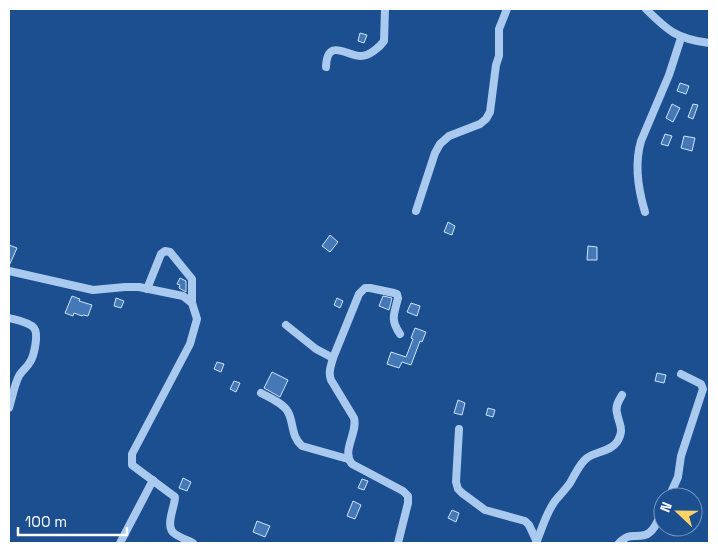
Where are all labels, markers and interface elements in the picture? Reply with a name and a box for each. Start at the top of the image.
north arrow [653,487,703,537]
text: N [656,499,676,515]
scale bar [18,504,126,536]
text: 100 m [25,512,67,531]

